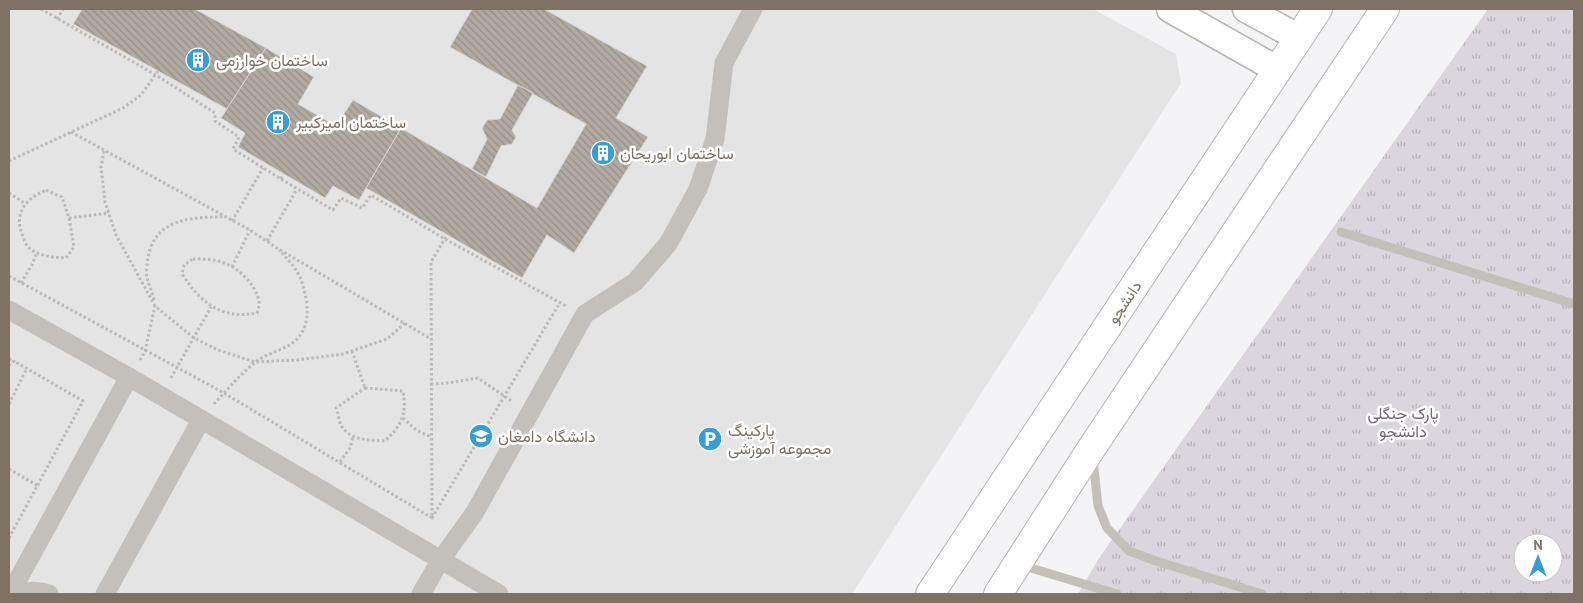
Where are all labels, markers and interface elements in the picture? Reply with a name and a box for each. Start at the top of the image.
building icon: ساختمان خوارزمی [185,47,211,73]
place label: ساختمان خوارزمی [216,50,328,71]
building icon: ساختمان امیرکبیر [265,109,291,135]
place label: ساختمان امیرکبیر [295,112,406,133]
building icon: ساختمان ابوریحان [590,140,616,166]
place label: ساختمان ابوریحان [620,143,734,164]
street label: دانشجو [1102,277,1146,328]
park label: پارک جنگلی دانشجو [1367,403,1439,442]
place label: پارکینگ مجموعه آموزشی [728,420,831,459]
school or university icon: دانشگاه دامغان [468,423,494,449]
place label: دانشگاه دامغان [498,426,596,446]
parking icon: پارکینگ مجموعه آموزشی [697,426,723,452]
north arrow [1513,533,1563,583]
text: N [1533,536,1543,554]

